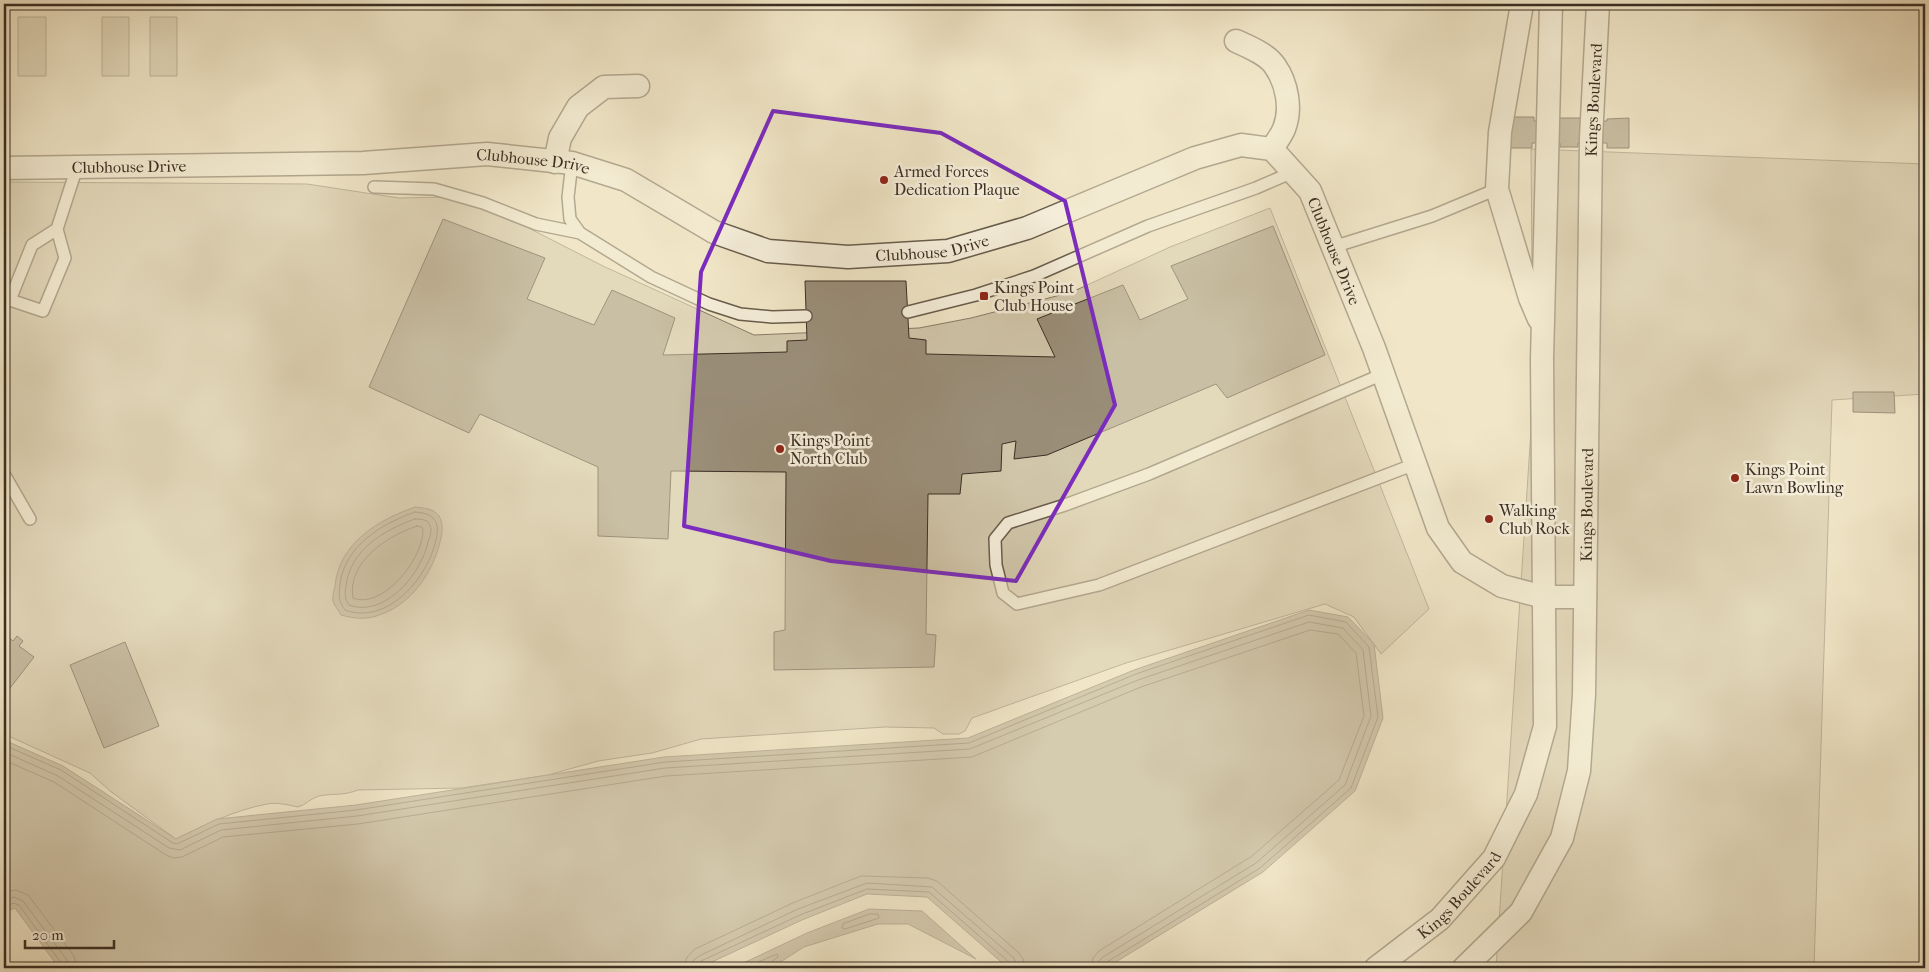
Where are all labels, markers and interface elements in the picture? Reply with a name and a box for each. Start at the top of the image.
street label: Kings Boulevard [1581,42,1605,157]
street label: Clubhouse Drive [476,144,593,178]
street label: Clubhouse Drive [72,156,187,177]
place label: Armed Forces Dedication Plaque [893,162,1020,199]
marker: Armed Forces Dedication Plaque [878,174,890,186]
street label: Clubhouse Drive [1304,194,1365,308]
street label: Clubhouse Drive [875,230,991,265]
place label: Kings Point Club House [994,278,1075,315]
marker: Kings Point Club House [978,290,990,302]
place label: Kings Point North Club [790,431,871,468]
marker: Kings Point North Club [774,443,786,455]
street label: Kings Boulevard [1576,448,1597,562]
place label: Kings Point Lawn Bowling [1745,460,1844,497]
marker: Kings Point Lawn Bowling [1729,472,1741,484]
place label: Walking Club Rock [1498,501,1570,538]
marker: Walking Club Rock [1483,513,1495,525]
street label: Kings Boulevard [1413,848,1505,943]
scale bar [25,917,114,949]
text: 20 m [32,926,64,944]

